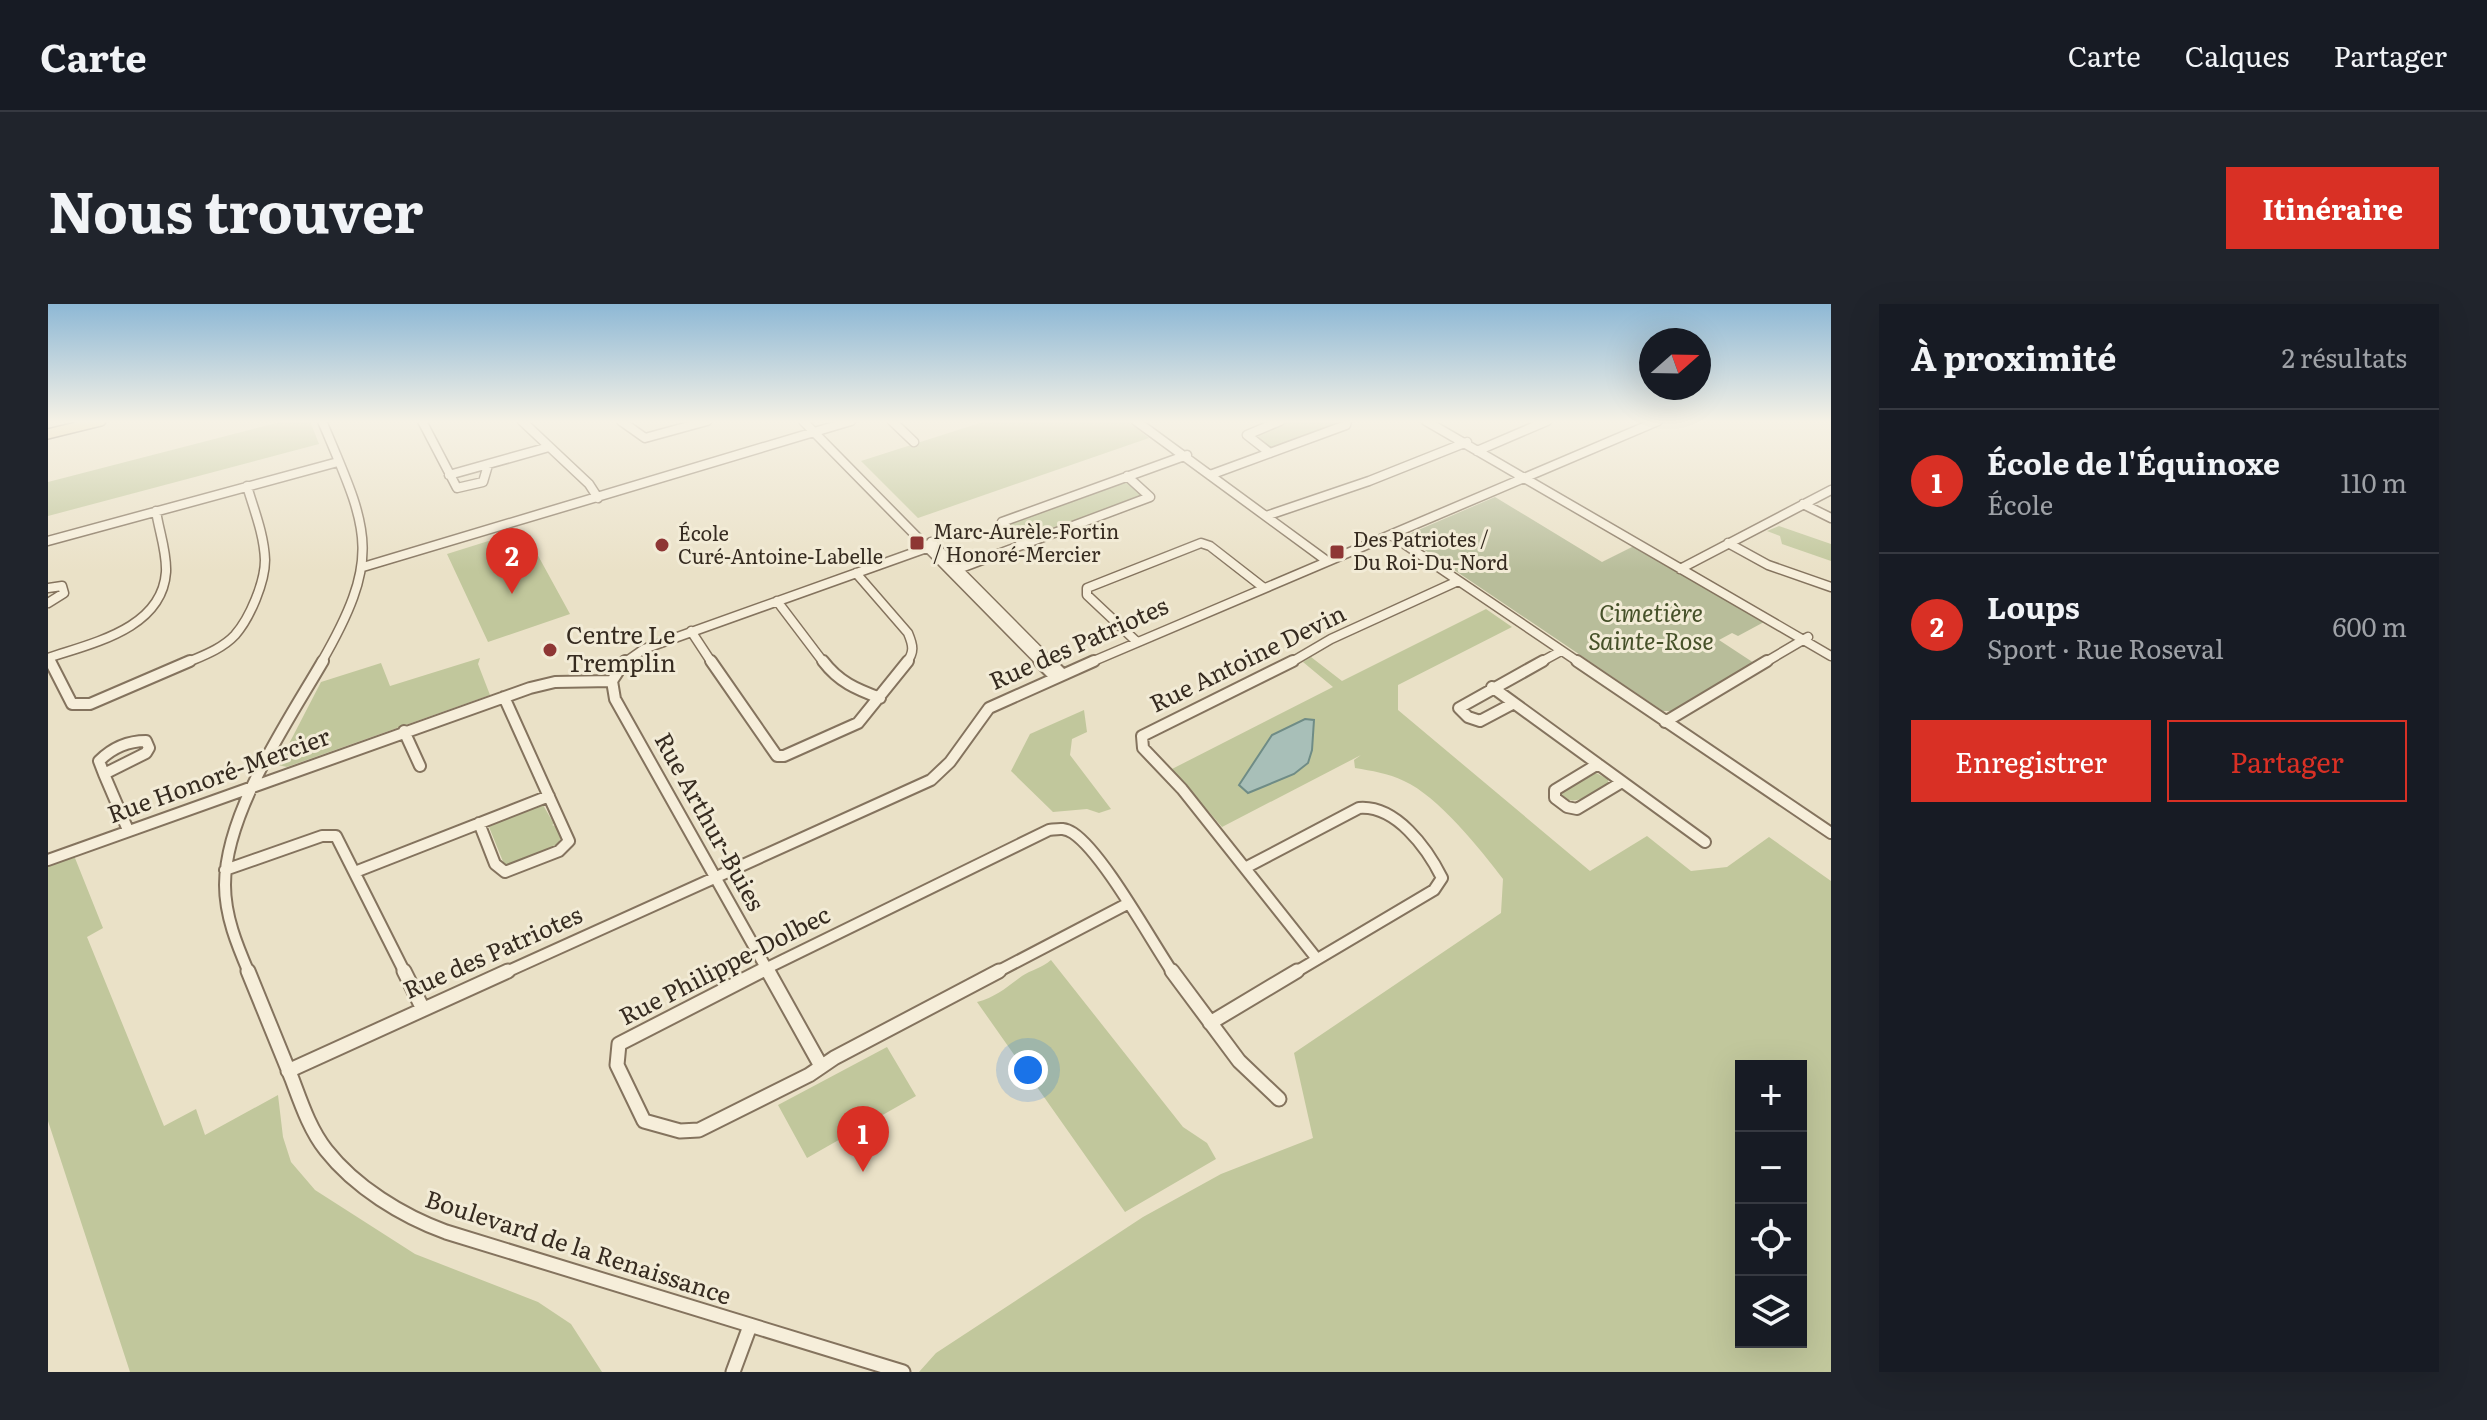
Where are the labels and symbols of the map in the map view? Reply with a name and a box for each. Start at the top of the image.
north arrow [1639,328,1711,400]
place label: Marc-Aurèle-Fortin / Honoré-Mercier [933,515,1119,568]
place label: École Curé-Antoine-Labelle [678,517,883,570]
place label: Des Patriotes / Du Roi-Du-Nord [1353,523,1508,576]
pin: 2 [486,528,538,594]
marker: Marc-Aurèle-Fortin / Honoré-Mercier [908,534,926,552]
marker: École Curé-Antoine-Labelle [653,536,671,554]
marker: Des Patriotes / Du Roi-Du-Nord [1328,543,1346,561]
street label: Rue des Patriotes [983,587,1173,697]
street label: Rue Antoine Devin [1143,594,1351,719]
park label: Cimetière Sainte-Rose [1588,594,1714,657]
place label: Centre Le Tremplin [566,616,676,679]
marker: Centre Le Tremplin [541,641,559,659]
street label: Rue Honoré-Mercier [102,717,335,830]
street label: Rue Arthur-Buies [648,725,775,917]
street label: Rue Philippe-Dolbec [612,895,835,1032]
street label: Rue des Patriotes [397,896,587,1006]
your location [1008,1050,1048,1090]
pin: 1 [837,1106,889,1172]
street label: Boulevard de la Renaissance [421,1180,736,1312]

